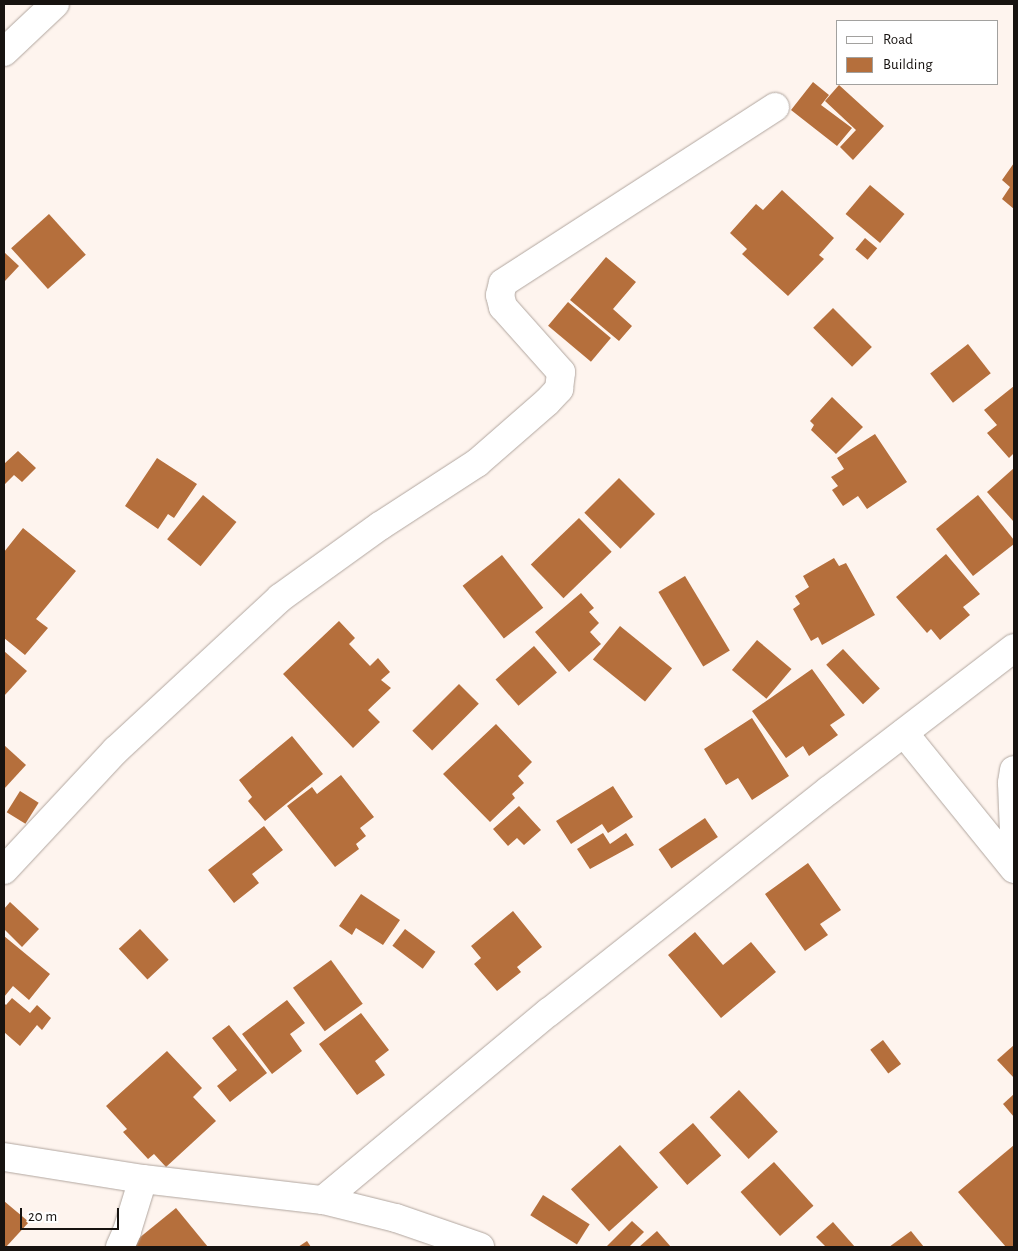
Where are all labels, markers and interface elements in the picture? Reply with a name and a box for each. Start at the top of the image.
legend [836,20,998,85]
text: Road [883,32,913,47]
text: Building [883,57,933,72]
scale bar [22,1198,121,1230]
text: 20 m [28,1209,57,1224]

